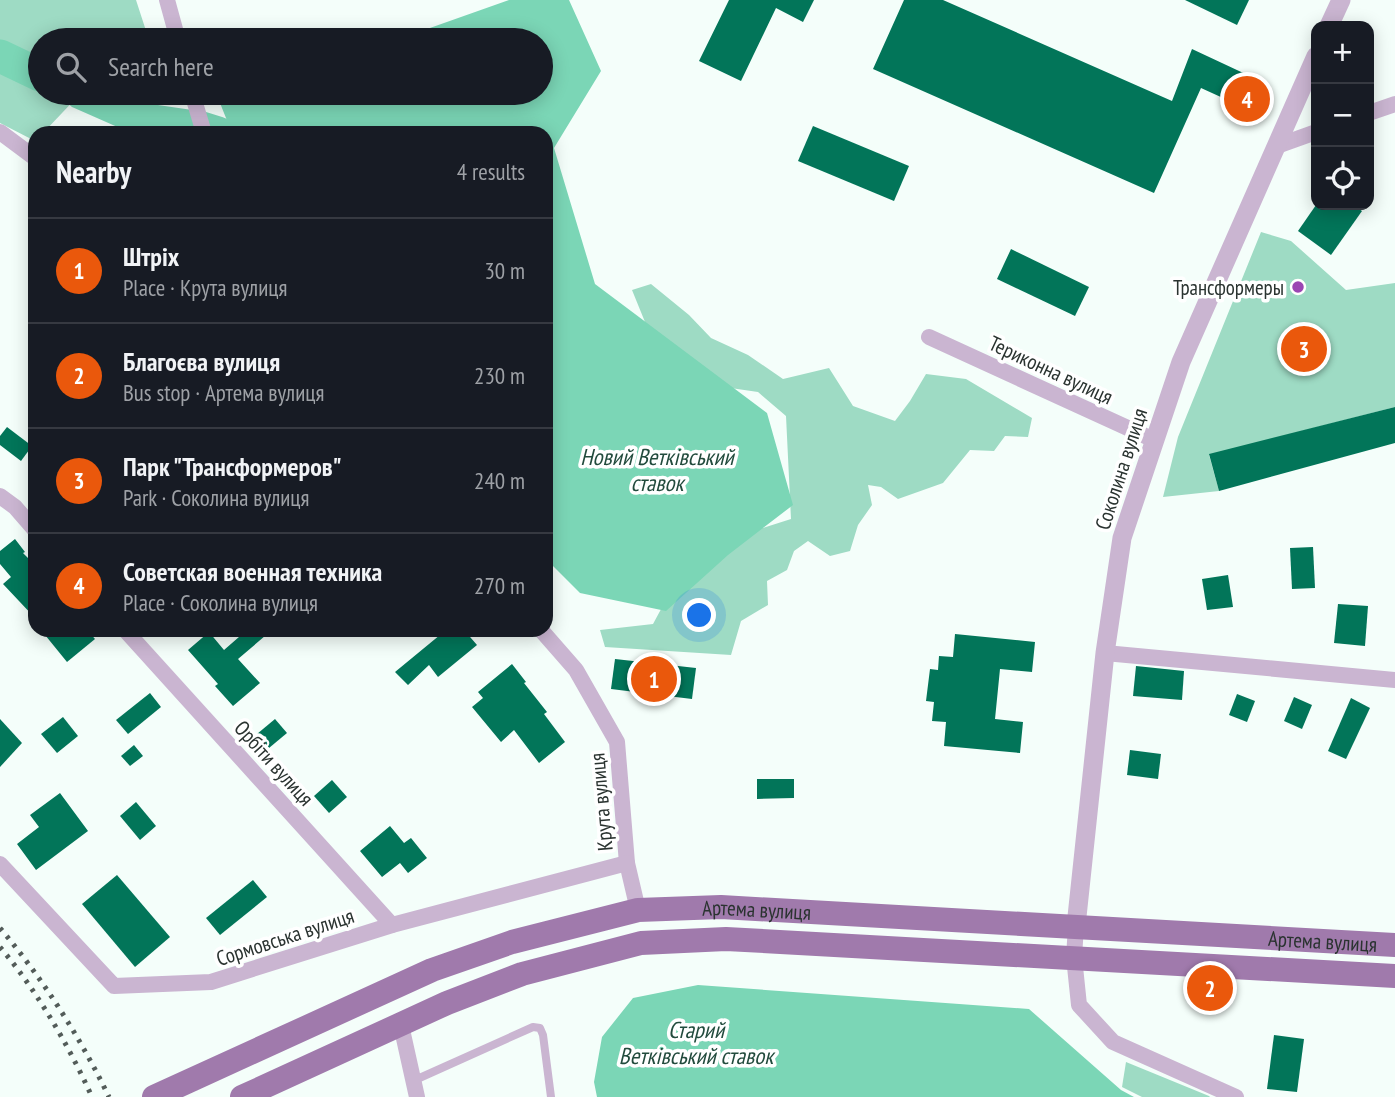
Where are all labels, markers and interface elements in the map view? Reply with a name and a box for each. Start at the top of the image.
map controls [1311,21,1374,210]
button: + [1311,21,1374,84]
search box [28,28,553,105]
icon: search [52,48,90,86]
text: Search here [108,50,214,83]
pin: 4 [1224,73,1270,125]
button: − [1311,84,1374,147]
button: locate [1311,147,1374,210]
text: Nearby [56,152,131,191]
text: 4 results [457,157,525,186]
text: Штріх [123,240,179,273]
text: 1 [74,256,85,285]
text: 30 m [484,256,525,285]
text: Place · Крута вулиця [123,273,287,302]
place label: Трансформеры [1173,274,1284,301]
marker: Трансформеры [1290,279,1306,295]
pin: 3 [1281,323,1327,375]
street label: Териконна вулиця [985,330,1117,410]
text: Благоєва вулиця [123,345,280,378]
text: 2 [74,361,85,390]
text: 230 m [474,361,525,390]
text: Bus stop · Артема вулиця [123,378,324,407]
street label: Соколина вулиця [1089,405,1153,533]
water label: Новий Ветківський ставок [580,442,737,497]
text: Парк "Трансформеров" [123,450,342,483]
text: 3 [74,466,85,495]
text: 240 m [474,466,525,495]
text: Park · Соколина вулиця [123,483,309,512]
text: Советская военная техника [123,555,382,588]
text: 4 [74,571,85,600]
text: 270 m [474,571,525,600]
text: Place · Соколина вулиця [123,588,318,617]
your location [682,598,716,632]
pin: 1 [631,653,677,705]
street label: Орбіти вулиця [229,715,319,811]
street label: Крута вулиця [583,752,619,852]
street label: Артема вулиця [702,894,812,926]
street label: Сормовська вулиця [213,902,357,972]
street label: Артема вулиця [1267,924,1378,957]
pin: 2 [1187,962,1233,1014]
water label: Старий Ветківський ставок [619,1015,776,1070]

